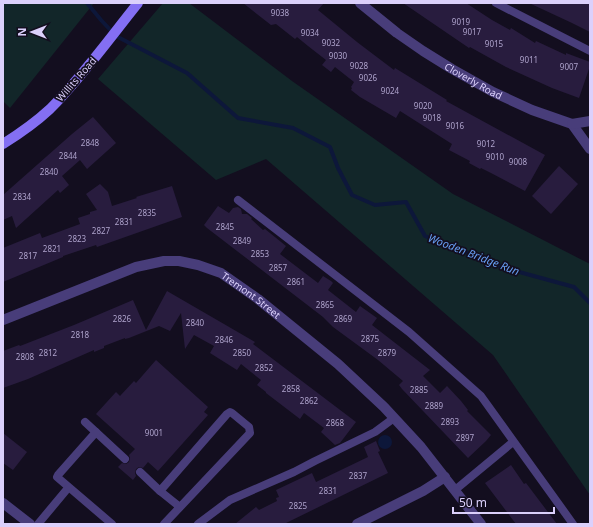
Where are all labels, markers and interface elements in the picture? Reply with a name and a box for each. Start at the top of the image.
house number: 9038 [271,7,290,18]
north arrow [12,12,52,52]
house number: 9019 [452,16,471,27]
house number: 9017 [463,26,482,37]
house number: 9034 [301,27,320,38]
text: N [14,28,29,36]
house number: 9032 [322,37,341,48]
house number: 9015 [485,38,504,49]
house number: 9030 [329,50,348,61]
street label: Willits Road [53,54,99,104]
house number: 9011 [520,54,538,65]
street label: Cloverly Road [442,59,505,102]
house number: 9028 [350,60,369,71]
house number: 9007 [560,61,579,72]
house number: 9026 [359,72,378,83]
house number: 9024 [381,85,400,96]
house number: 9020 [414,100,433,111]
house number: 9018 [423,112,442,123]
house number: 9016 [446,120,465,131]
house number: 2848 [81,137,100,148]
house number: 9012 [477,138,496,149]
house number: 2844 [59,150,78,161]
house number: 9010 [486,151,505,162]
house number: 9008 [509,156,528,167]
house number: 2840 [40,166,59,177]
house number: 2834 [13,191,32,202]
house number: 2835 [138,207,157,218]
house number: 2831 [115,216,133,227]
house number: 2845 [216,221,235,232]
house number: 2827 [92,225,111,236]
water label: Wooden Bridge Run [426,230,522,278]
house number: 2823 [68,233,87,244]
house number: 2849 [233,235,252,246]
house number: 2821 [43,243,61,254]
house number: 2853 [251,248,270,259]
house number: 2817 [19,250,38,261]
house number: 2857 [269,262,288,273]
street label: Tremont Street [219,269,284,322]
house number: 2861 [287,276,305,287]
house number: 2865 [316,299,335,310]
house number: 2826 [113,313,132,324]
house number: 2869 [334,313,353,324]
house number: 2840 [186,317,205,328]
house number: 2818 [71,329,90,340]
house number: 2875 [361,333,380,344]
house number: 2846 [215,334,234,345]
house number: 2812 [39,347,58,358]
house number: 2850 [233,347,252,358]
house number: 2879 [378,347,397,358]
house number: 2808 [16,351,35,362]
house number: 2852 [255,362,274,373]
house number: 2858 [282,383,301,394]
house number: 2885 [410,384,429,395]
house number: 2862 [300,395,319,406]
house number: 2889 [425,400,444,411]
house number: 2893 [441,416,460,427]
house number: 2868 [326,417,345,428]
house number: 9001 [145,427,163,438]
house number: 2897 [456,432,475,443]
house number: 2837 [349,470,368,481]
house number: 2831 [319,485,337,496]
scale bar [453,489,554,515]
text: 50 m [459,494,487,511]
house number: 2825 [289,500,308,511]

